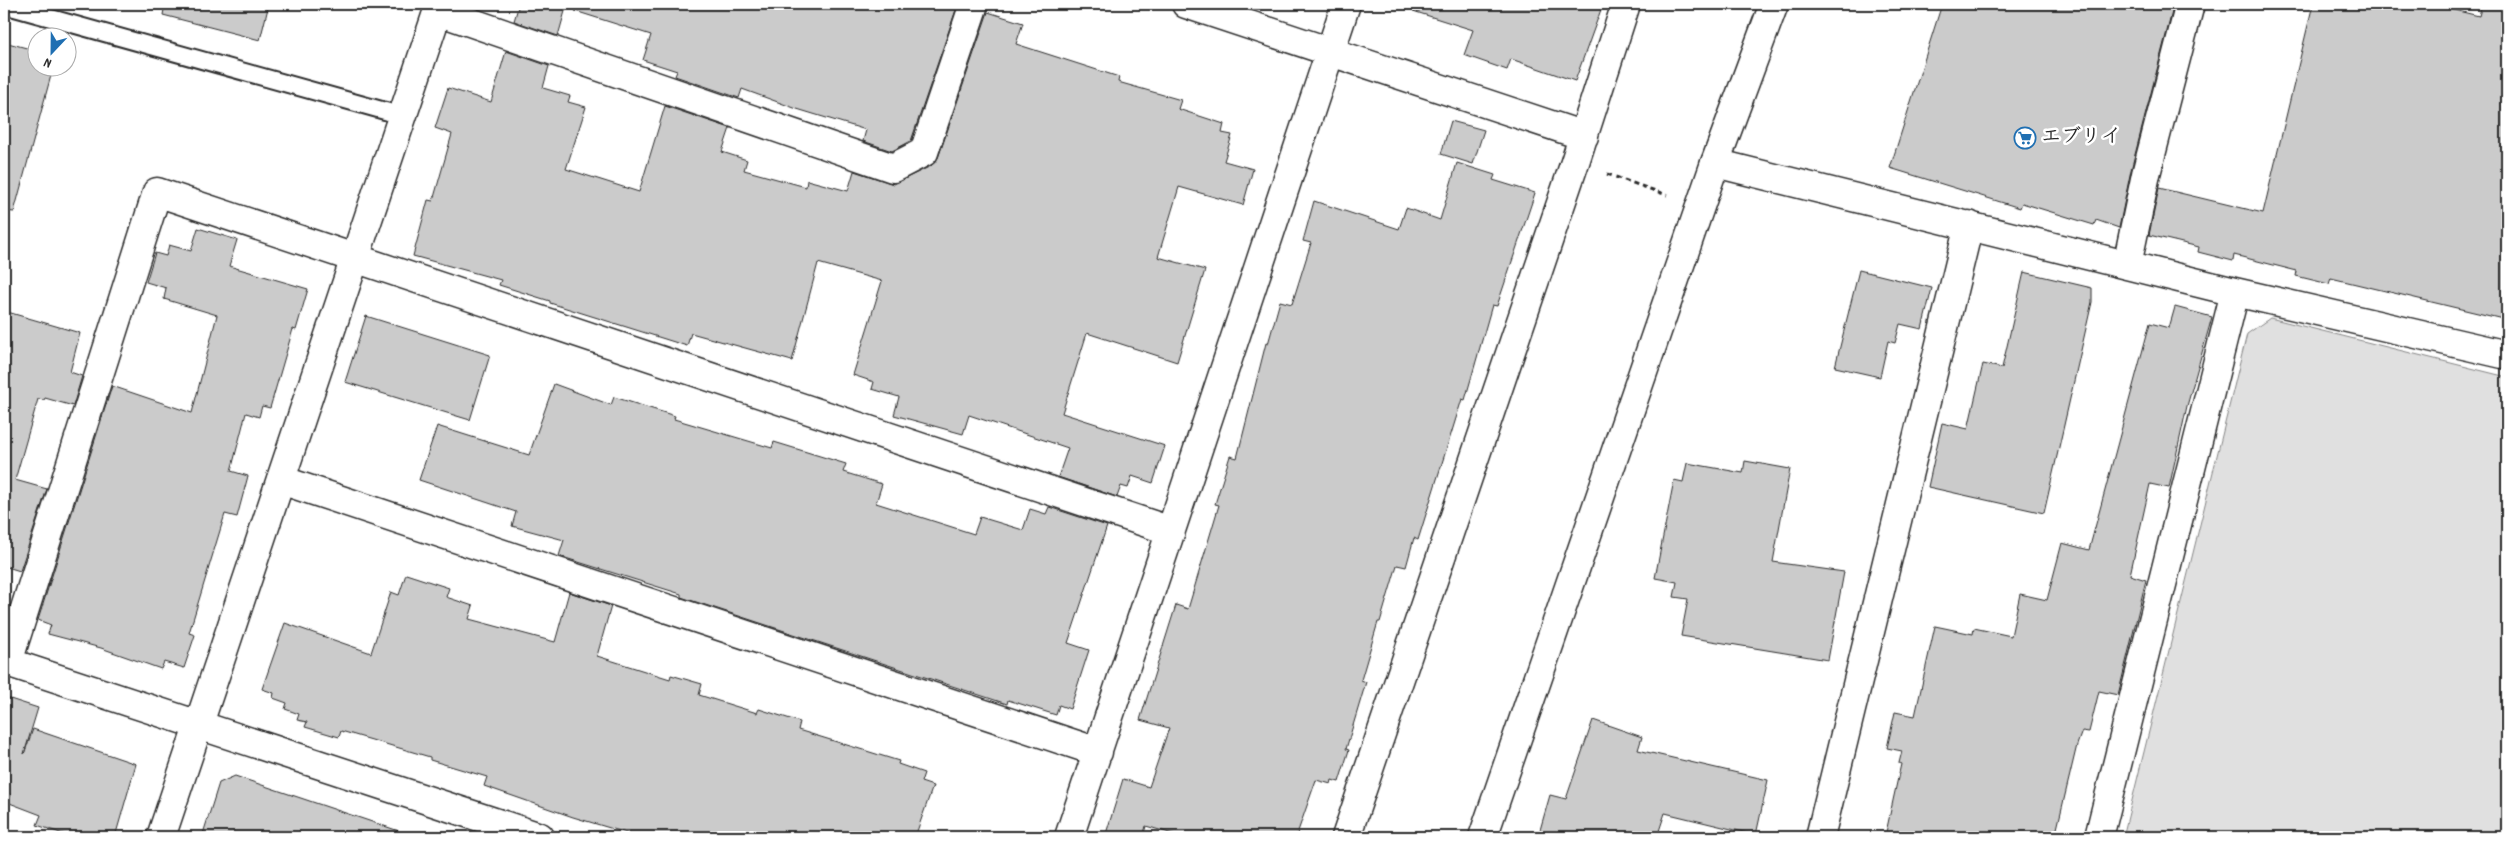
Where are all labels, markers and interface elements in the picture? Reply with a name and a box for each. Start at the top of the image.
north arrow [28,28,78,78]
text: N [41,52,55,73]
place label: エブリイ [2041,124,2121,152]
supermarket icon: エブリイ [2013,126,2037,150]

